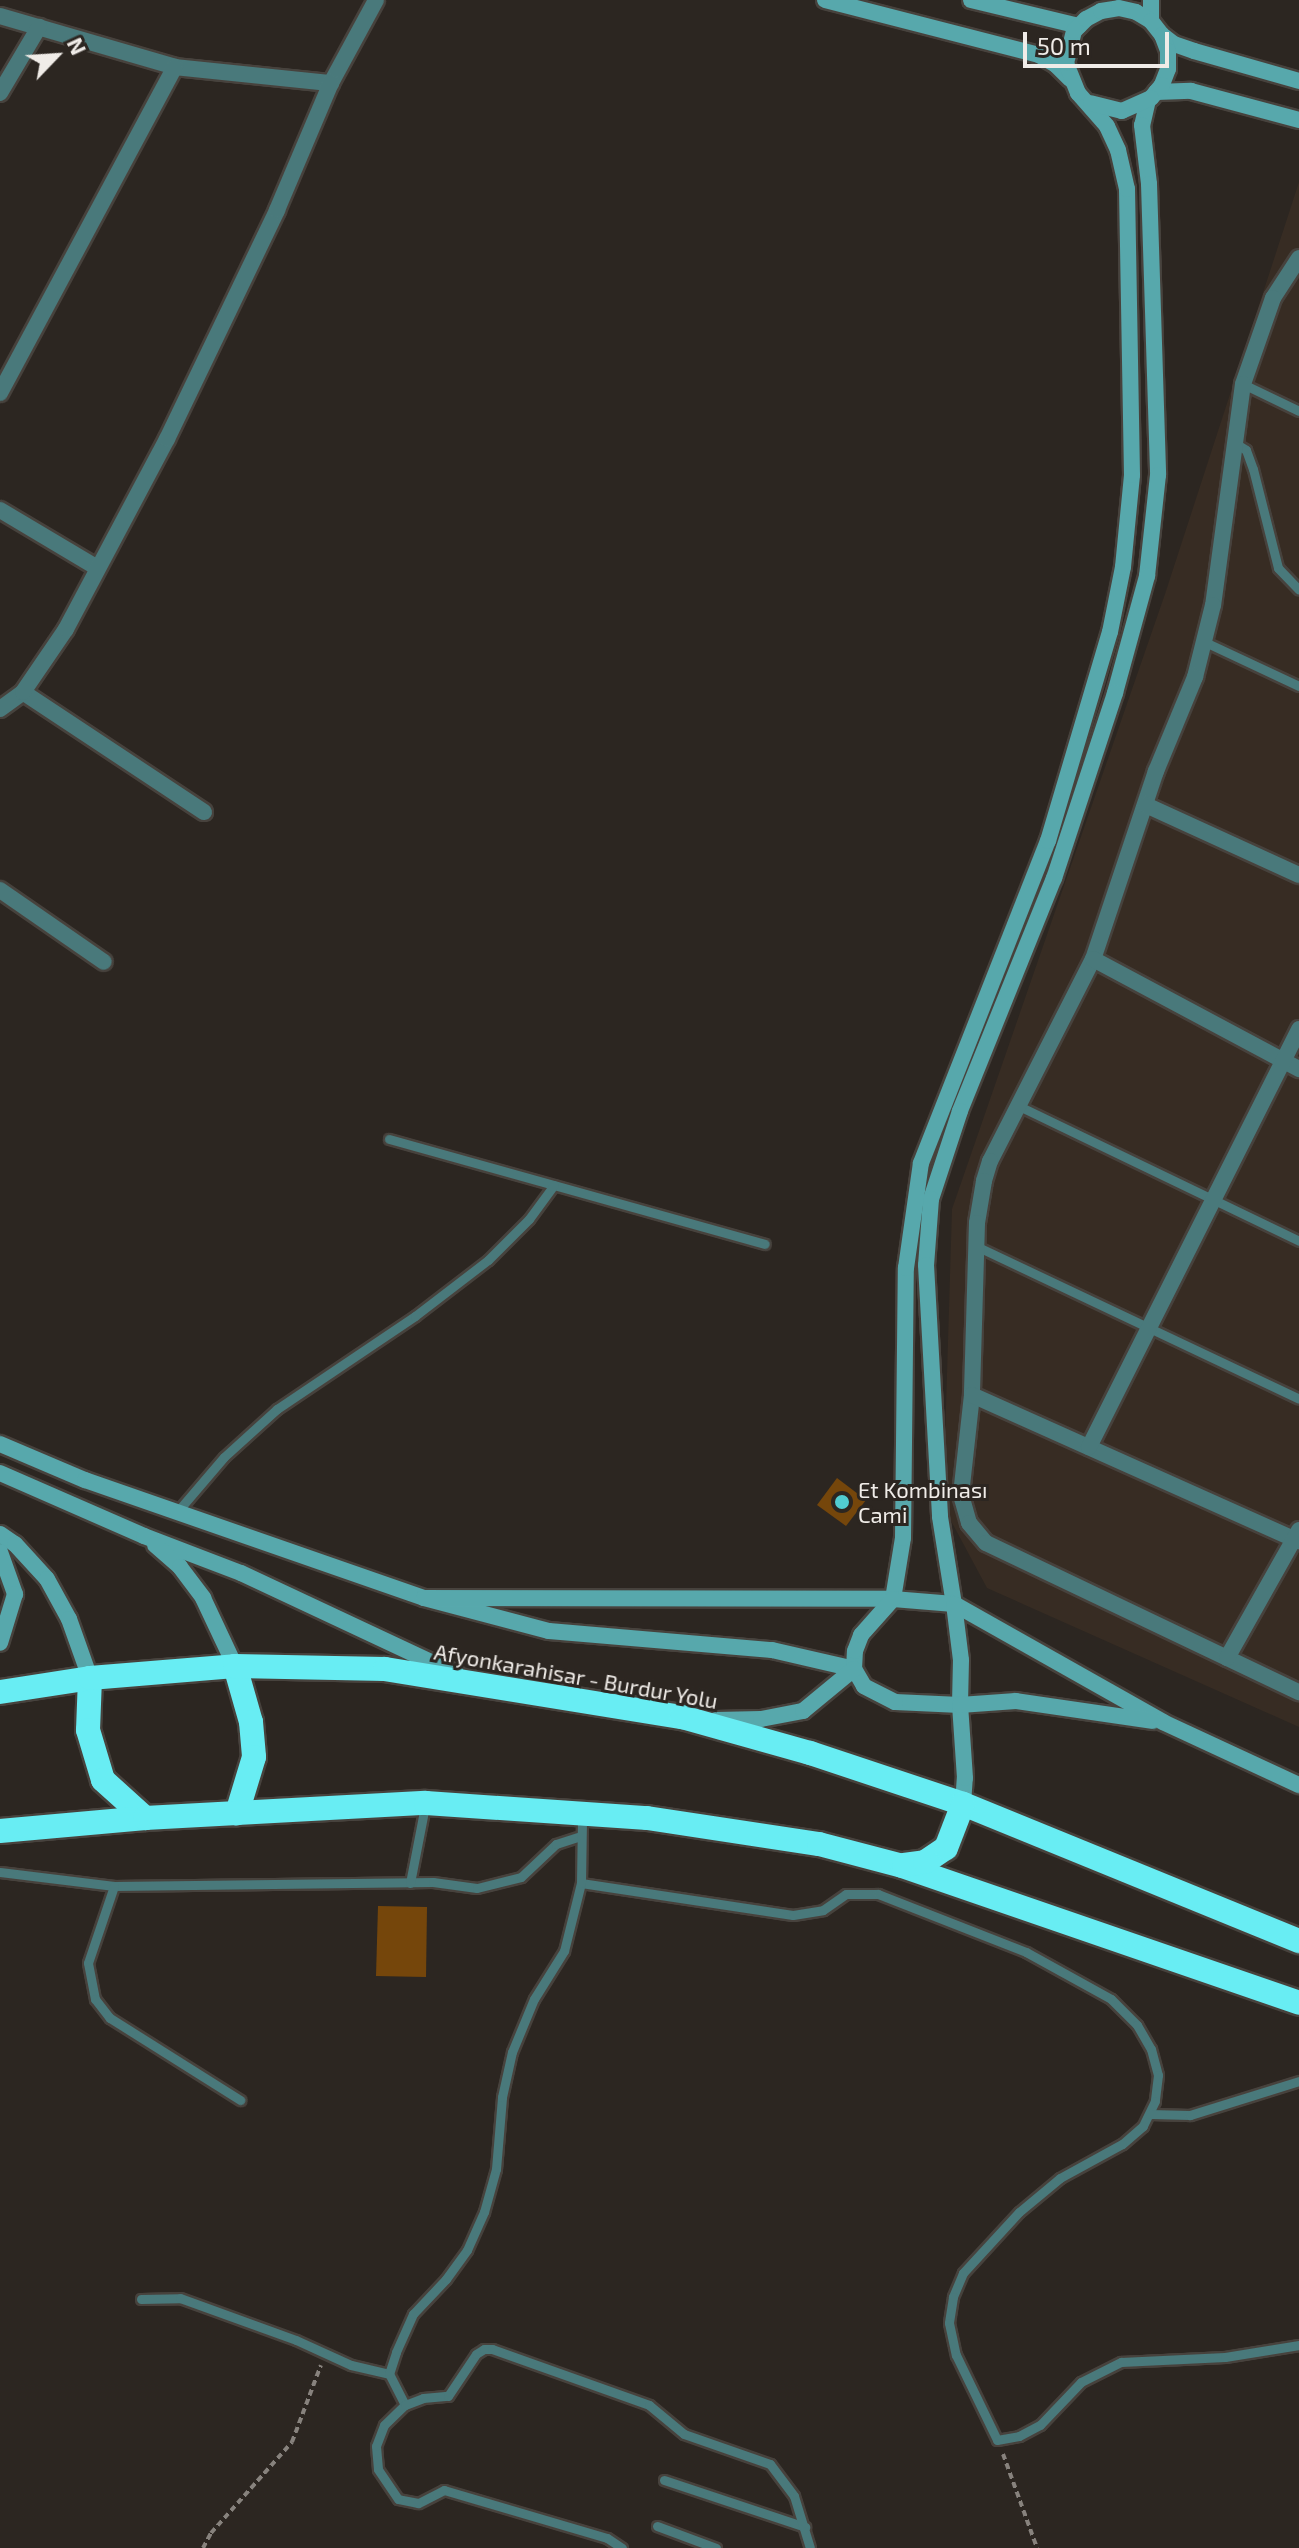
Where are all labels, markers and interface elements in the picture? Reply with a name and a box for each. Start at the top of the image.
north arrow [16,16,96,96]
scale bar [1027,16,1173,66]
text: 50 m [1037,31,1091,60]
text: N [63,33,93,59]
place label: Et Kombinası Cami [858,1476,988,1528]
marker: Et Kombinası Cami [833,1493,851,1511]
street label: Afyonkarahisar - Burdur Yolu [431,1638,721,1714]

